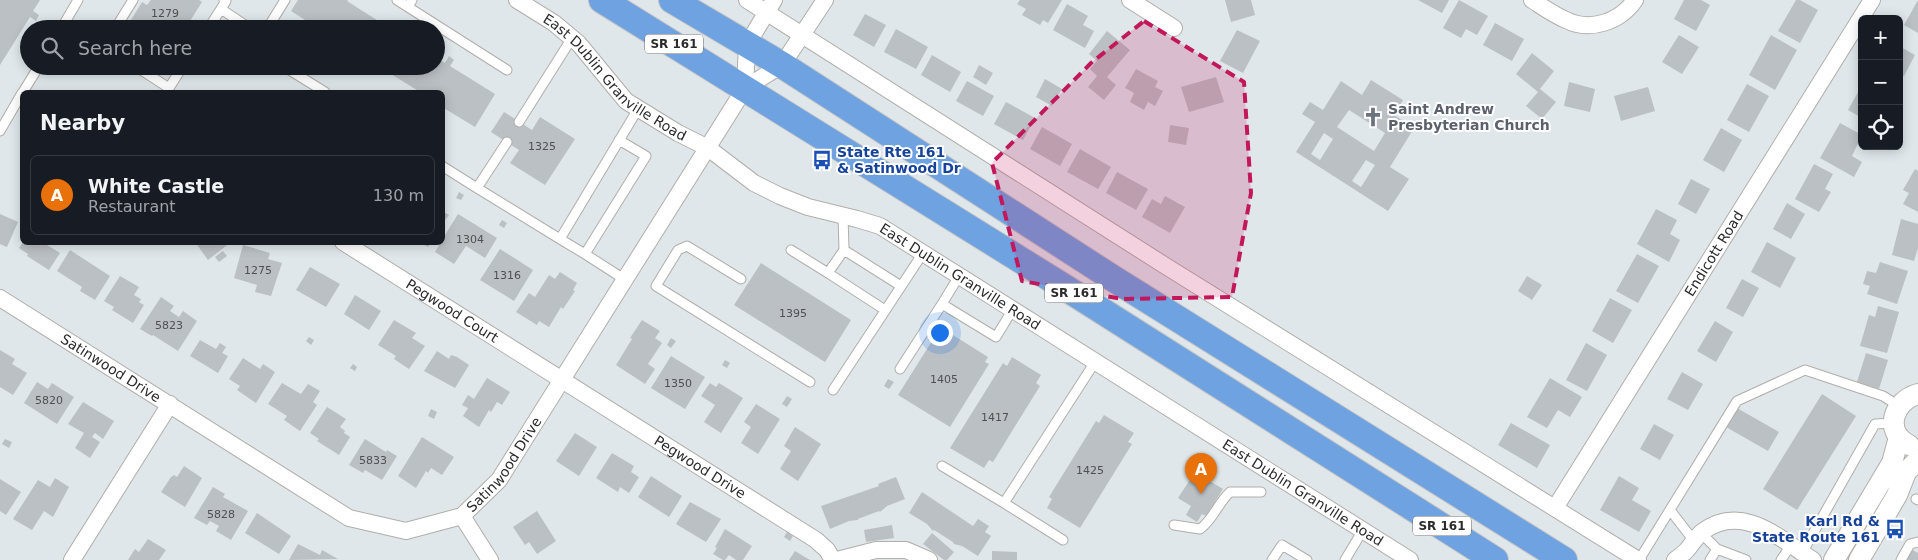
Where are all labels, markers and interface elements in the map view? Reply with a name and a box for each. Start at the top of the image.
house number: 1279 [151,7,179,20]
street label: East Dublin Granville Road [541,10,689,144]
map controls [1858,15,1903,150]
button: + [1858,15,1903,60]
search box [20,20,445,75]
icon: search [38,34,66,62]
road number: SR 161 [645,34,703,54]
text: Search here [78,37,192,59]
button: − [1858,60,1903,105]
place label: Saint Andrew Presbyterian Church [1388,101,1550,133]
button: locate [1858,105,1903,150]
church icon: Saint Andrew Presbyterian Church [1362,106,1384,128]
text: Nearby [40,111,125,135]
house number: 1325 [528,140,556,153]
place label: State Rte 161 & Satinwood Dr [837,144,961,176]
bus stop icon: State Rte 161 & Satinwood Dr [811,149,833,171]
text: White Castle [88,175,224,197]
text: A [51,186,63,205]
text: 130 m [373,186,424,205]
text: Restaurant [88,197,176,216]
street label: Endicott Road [1681,208,1746,299]
street label: East Dublin Granville Road [877,220,1043,333]
house number: 1304 [456,233,484,246]
house number: 1275 [244,264,272,277]
house number: 1316 [493,269,521,282]
street label: Pegwood Court [403,276,502,346]
road number: SR 161 [1045,284,1103,302]
house number: 1395 [779,307,807,320]
house number: 5823 [155,319,183,332]
your location [927,320,953,346]
street label: Satinwood Drive [58,330,164,405]
house number: 1405 [930,373,958,386]
house number: 1350 [664,377,692,390]
house number: 5820 [35,394,63,407]
house number: 1417 [981,411,1009,424]
street label: Satinwood Drive [463,414,545,515]
street label: Pegwood Drive [651,432,749,502]
street label: East Dublin Granville Road [1220,436,1386,549]
pin: A [1185,453,1217,494]
house number: 5833 [359,454,387,467]
house number: 1425 [1076,464,1104,477]
house number: 5828 [207,508,235,521]
place label: Karl Rd & State Route 161 [1752,513,1880,545]
road number: SR 161 [1413,516,1471,536]
bus stop icon: Karl Rd & State Route 161 [1884,518,1906,540]

